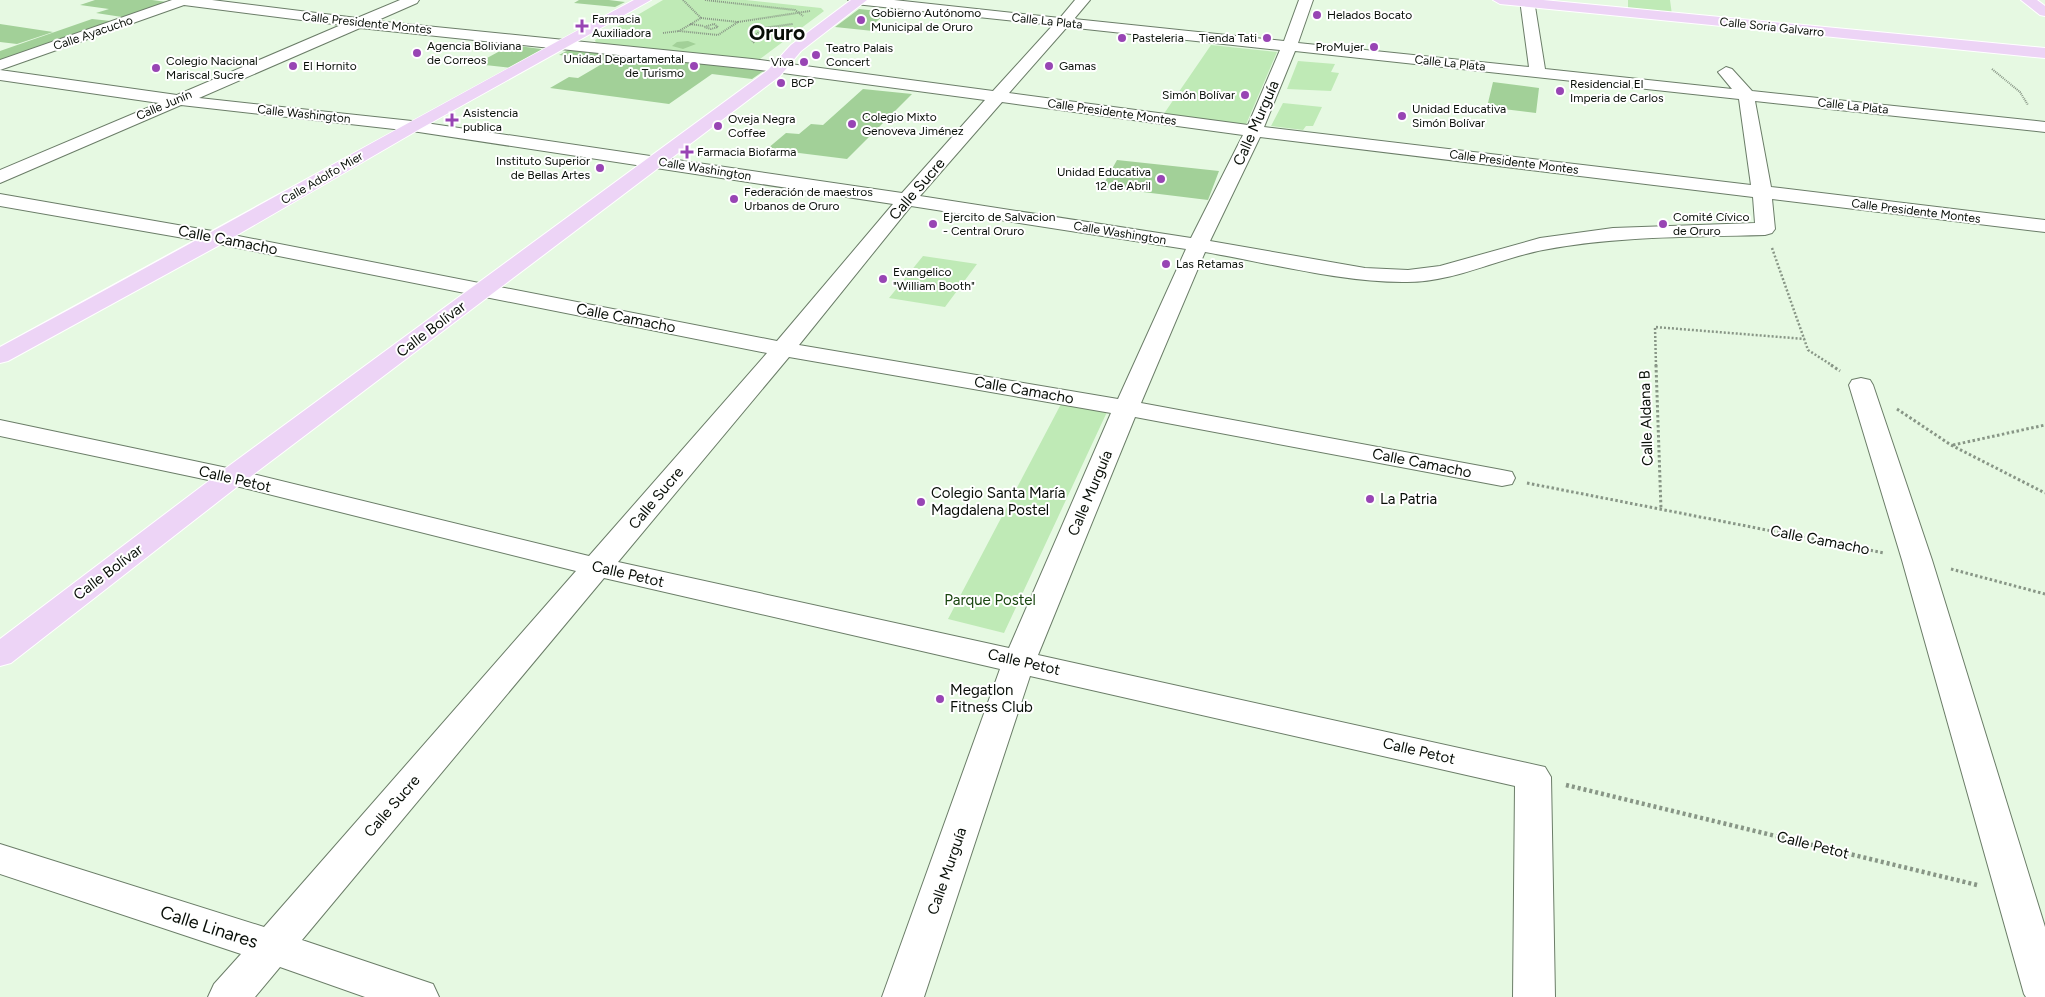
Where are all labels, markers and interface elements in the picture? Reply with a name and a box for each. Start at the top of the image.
place label: Gobierno Autónomo Municipal de Oruro [871,6,981,34]
place label: Helados Bocato [1327,8,1412,22]
street label: Calle Presidente Montes [302,9,433,37]
marker: Helados Bocato [1311,9,1323,21]
street label: Calle La Plata [1011,10,1083,32]
place label: Farmacia Auxiliadora [592,12,651,40]
street label: Calle Ayacucho [51,13,135,53]
marker: Gobierno Autónomo Municipal de Oruro [855,14,867,26]
street label: Calle Soria Galvarro [1719,15,1825,39]
marker: Farmacia Auxiliadora [576,20,588,32]
district label: Oruro [749,20,805,45]
place label: Pasteleria [1132,31,1184,45]
place label: Tienda Tati [1199,31,1257,45]
marker: Pasteleria [1116,32,1128,44]
marker: Tienda Tati [1261,32,1273,44]
place label: Agencia Boliviana de Correos [427,39,521,67]
place label: ProMujer [1315,40,1364,54]
place label: Teatro Palais Concert [826,41,894,69]
marker: ProMujer [1368,41,1380,53]
marker: Agencia Boliviana de Correos [411,47,423,59]
marker: Teatro Palais Concert [810,49,822,61]
place label: Unidad Departamental de Turismo [563,52,684,80]
street label: Calle La Plata [1414,52,1486,74]
place label: Colegio Nacional Mariscal Sucre [166,54,258,82]
place label: Viva [771,55,794,69]
marker: Viva [798,56,810,68]
place label: El Hornito [303,59,357,73]
place label: Gamas [1059,59,1097,73]
marker: El Hornito [287,60,299,72]
marker: Unidad Departamental de Turismo [688,60,700,72]
marker: Gamas [1043,60,1055,72]
marker: Colegio Nacional Mariscal Sucre [150,62,162,74]
place label: BCP [791,76,814,90]
marker: BCP [775,77,787,89]
place label: Residencial El Imperia de Carlos [1570,77,1664,105]
street label: Calle Murguía [1229,78,1283,168]
marker: Residencial El Imperia de Carlos [1554,85,1566,97]
street label: Calle Junín [134,87,194,123]
place label: Simón Bolívar [1162,88,1235,102]
marker: Simón Bolívar [1239,89,1251,101]
street label: Calle La Plata [1817,95,1889,117]
street label: Calle Presidente Montes [1047,96,1178,128]
street label: Calle Washington [257,102,352,126]
place label: Unidad Educativa Simón Bolívar [1412,102,1506,130]
place label: Asistencia publica [463,106,518,134]
place label: Colegio Mixto Genoveva Jiménez [862,110,964,138]
marker: Unidad Educativa Simón Bolívar [1396,110,1408,122]
place label: Oveja Negra Coffee [728,112,795,140]
marker: Asistencia publica [445,113,459,127]
marker: Colegio Mixto Genoveva Jiménez [846,118,858,130]
marker: Oveja Negra Coffee [712,120,724,132]
place label: Farmacia Biofarma [697,145,796,159]
marker: Farmacia Biofarma [681,146,693,158]
street label: Calle Presidente Montes [1449,147,1580,177]
street label: Calle Adolfo Mier [279,149,365,207]
place label: Instituto Superior de Bellas Artes [496,154,590,182]
street label: Calle Sucre [885,154,949,224]
street label: Calle Washington [658,155,753,183]
marker: Instituto Superior de Bellas Artes [594,162,606,174]
place label: Unidad Educativa 12 de Abril [1057,165,1151,193]
marker: Unidad Educativa 12 de Abril [1155,173,1167,185]
place label: Federación de maestros Urbanos de Oruro [744,185,873,213]
marker: Federación de maestros Urbanos de Oruro [728,193,740,205]
street label: Calle Presidente Montes [1851,196,1982,226]
place label: Ejercito de Salvacion - Central Oruro [943,210,1056,238]
place label: Comité Cívico de Oruro [1673,210,1750,238]
marker: Ejercito de Salvacion - Central Oruro [927,218,939,230]
marker: Comité Cívico de Oruro [1657,218,1669,230]
street label: Calle Washington [1073,219,1168,247]
street label: Calle Camacho [177,222,280,259]
place label: Las Retamas [1176,257,1244,271]
marker: Las Retamas [1160,258,1172,270]
place label: Evangelico "William Booth" [893,265,975,293]
marker: Evangelico "William Booth" [877,273,889,285]
street label: Calle Bolívar [393,297,469,361]
street label: Calle Camacho [575,300,678,337]
street label: Calle Aldana B [1635,370,1657,466]
street label: Calle Camacho [973,372,1076,408]
street label: Calle Camacho [1371,445,1474,482]
street label: Calle Murguía [1064,447,1116,539]
street label: Calle Petot [197,462,273,496]
street label: Calle Sucre [625,463,687,533]
place label: Colegio Santa María Magdalena Postel [931,484,1065,519]
place label: La Patria [1380,490,1437,508]
marker: La Patria [1364,493,1376,505]
marker: Colegio Santa María Magdalena Postel [915,496,927,508]
street label: Calle Camacho [1769,522,1872,559]
street label: Calle Bolívar [70,540,146,604]
street label: Calle Petot [590,557,666,591]
park label: Parque Postel [944,591,1036,609]
street label: Calle Petot [986,645,1062,679]
place label: Megatlon Fitness Club [950,681,1033,716]
marker: Megatlon Fitness Club [934,693,946,705]
street label: Calle Petot [1381,734,1457,768]
street label: Calle Sucre [360,771,424,841]
street label: Calle Murguía [924,825,970,917]
street label: Calle Petot [1775,827,1851,863]
street label: Calle Linares [157,901,261,953]

